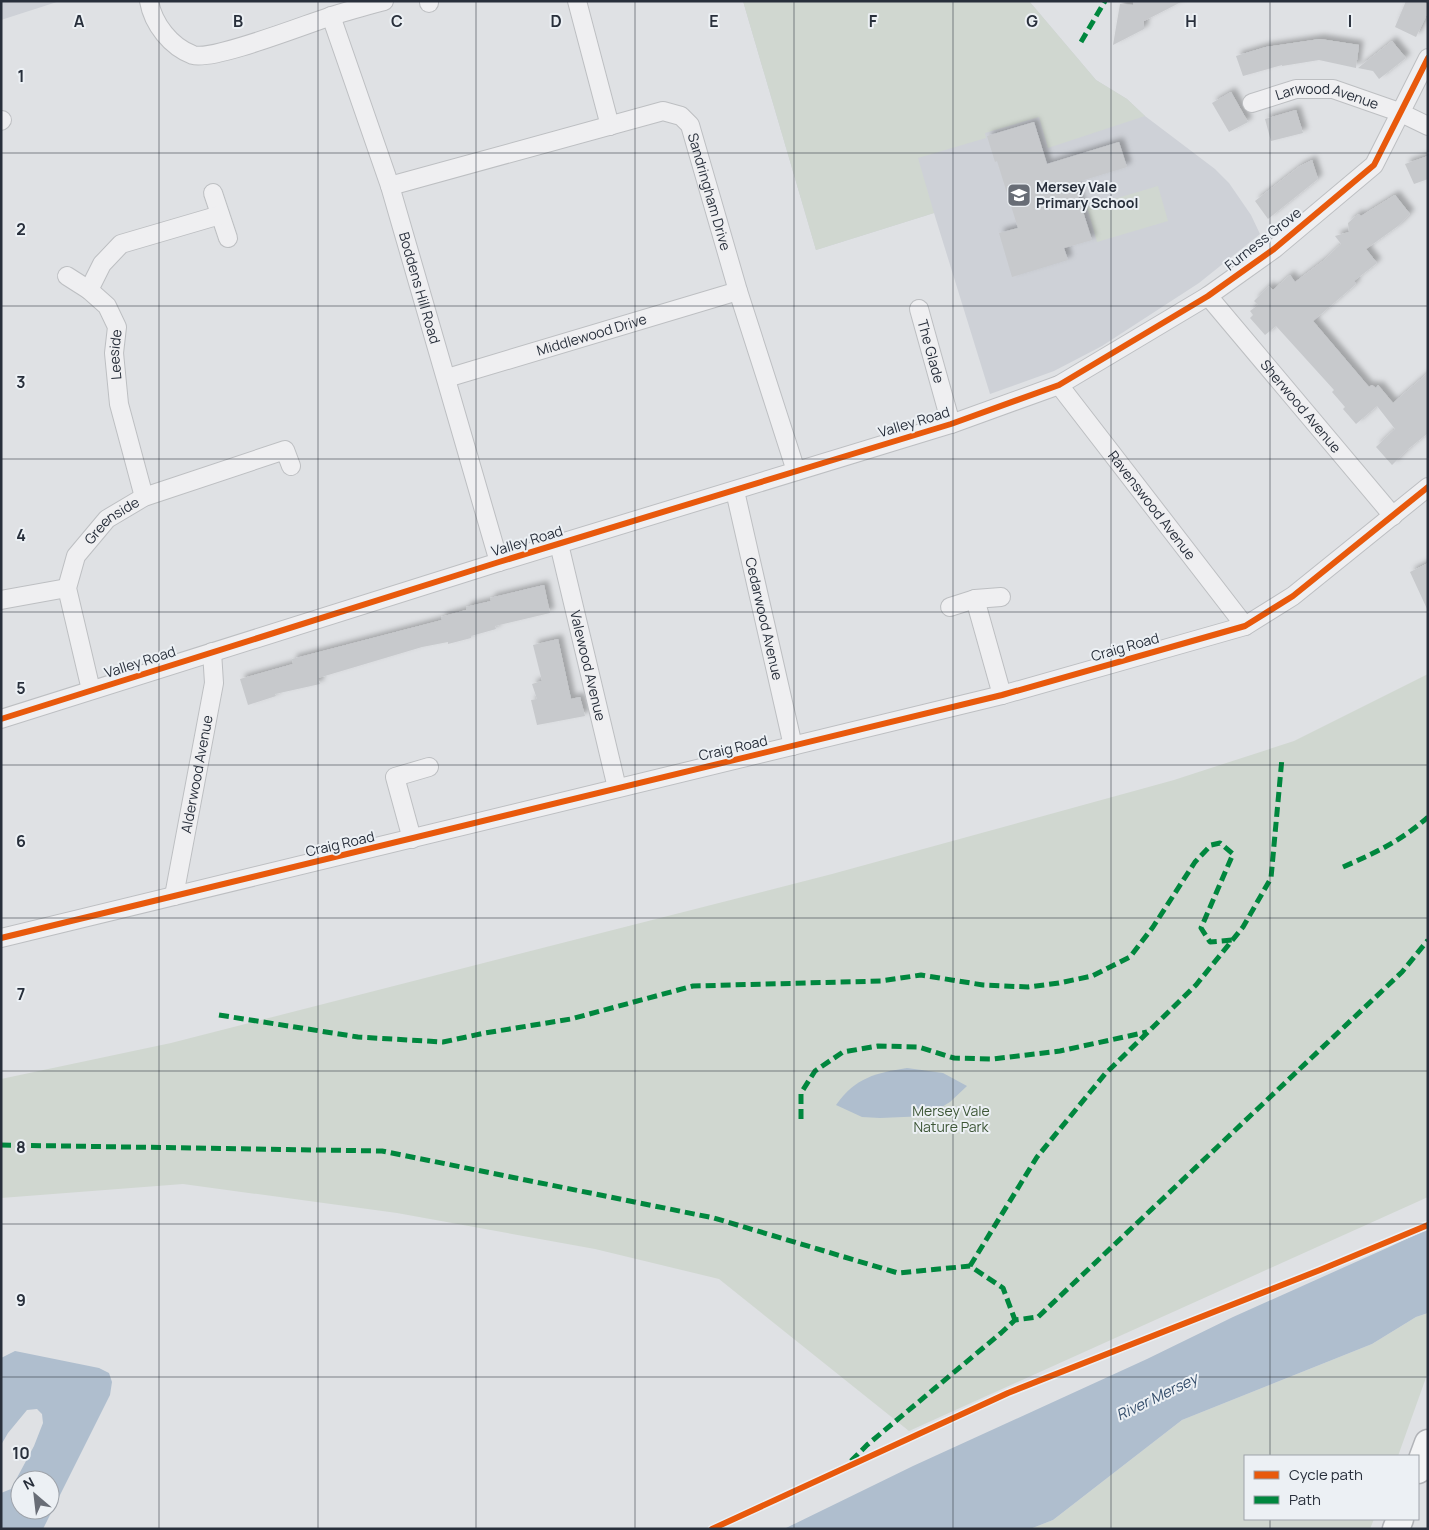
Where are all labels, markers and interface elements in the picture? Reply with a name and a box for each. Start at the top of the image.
text: A [74,10,85,32]
text: B [233,10,243,32]
text: C [391,10,403,32]
text: D [550,10,562,32]
text: E [709,10,719,32]
text: F [869,10,878,32]
text: G [1026,10,1038,32]
text: H [1185,10,1197,32]
text: I [1348,10,1352,32]
text: 1 [17,65,25,87]
street label: Larwood Avenue [1273,79,1382,113]
street label: Sandringham Drive [684,131,736,253]
place label: Mersey Vale Primary School [1036,177,1138,212]
school or university icon: Mersey Vale Primary School [1006,182,1032,208]
street label: Furness Grove [1221,203,1305,274]
text: 2 [16,218,26,240]
street label: Boddens Hill Road [395,230,445,346]
street label: Middlewood Drive [534,309,649,360]
street label: The Glade [913,317,949,385]
street label: Leeside [104,328,126,381]
street label: Sherwood Avenue [1256,355,1346,457]
text: 3 [16,371,26,393]
street label: Valley Road [876,402,952,441]
street label: Ravenswood Avenue [1104,447,1200,563]
street label: Greenside [80,492,142,548]
street label: Valley Road [489,521,565,560]
text: 4 [16,524,26,546]
street label: Cedarwood Avenue [741,555,788,682]
street label: Valewood Avenue [566,608,611,723]
street label: Craig Road [1089,628,1161,665]
street label: Valley Road [102,641,178,682]
text: 5 [16,677,26,699]
street label: Alderwood Avenue [176,713,217,835]
street label: Craig Road [697,730,769,765]
street label: Craig Road [304,826,376,861]
text: 6 [16,830,26,852]
text: 7 [17,983,25,1005]
park label: Mersey Vale Nature Park [912,1101,990,1136]
text: 8 [16,1136,26,1158]
text: 9 [16,1289,26,1311]
water label: River Mersey [1112,1367,1203,1425]
text: 10 [12,1442,30,1464]
legend [1244,1455,1419,1520]
text: Cycle path [1289,1464,1363,1485]
north arrow [10,1470,60,1520]
text: N [20,1472,38,1494]
text: Path [1289,1489,1321,1510]

